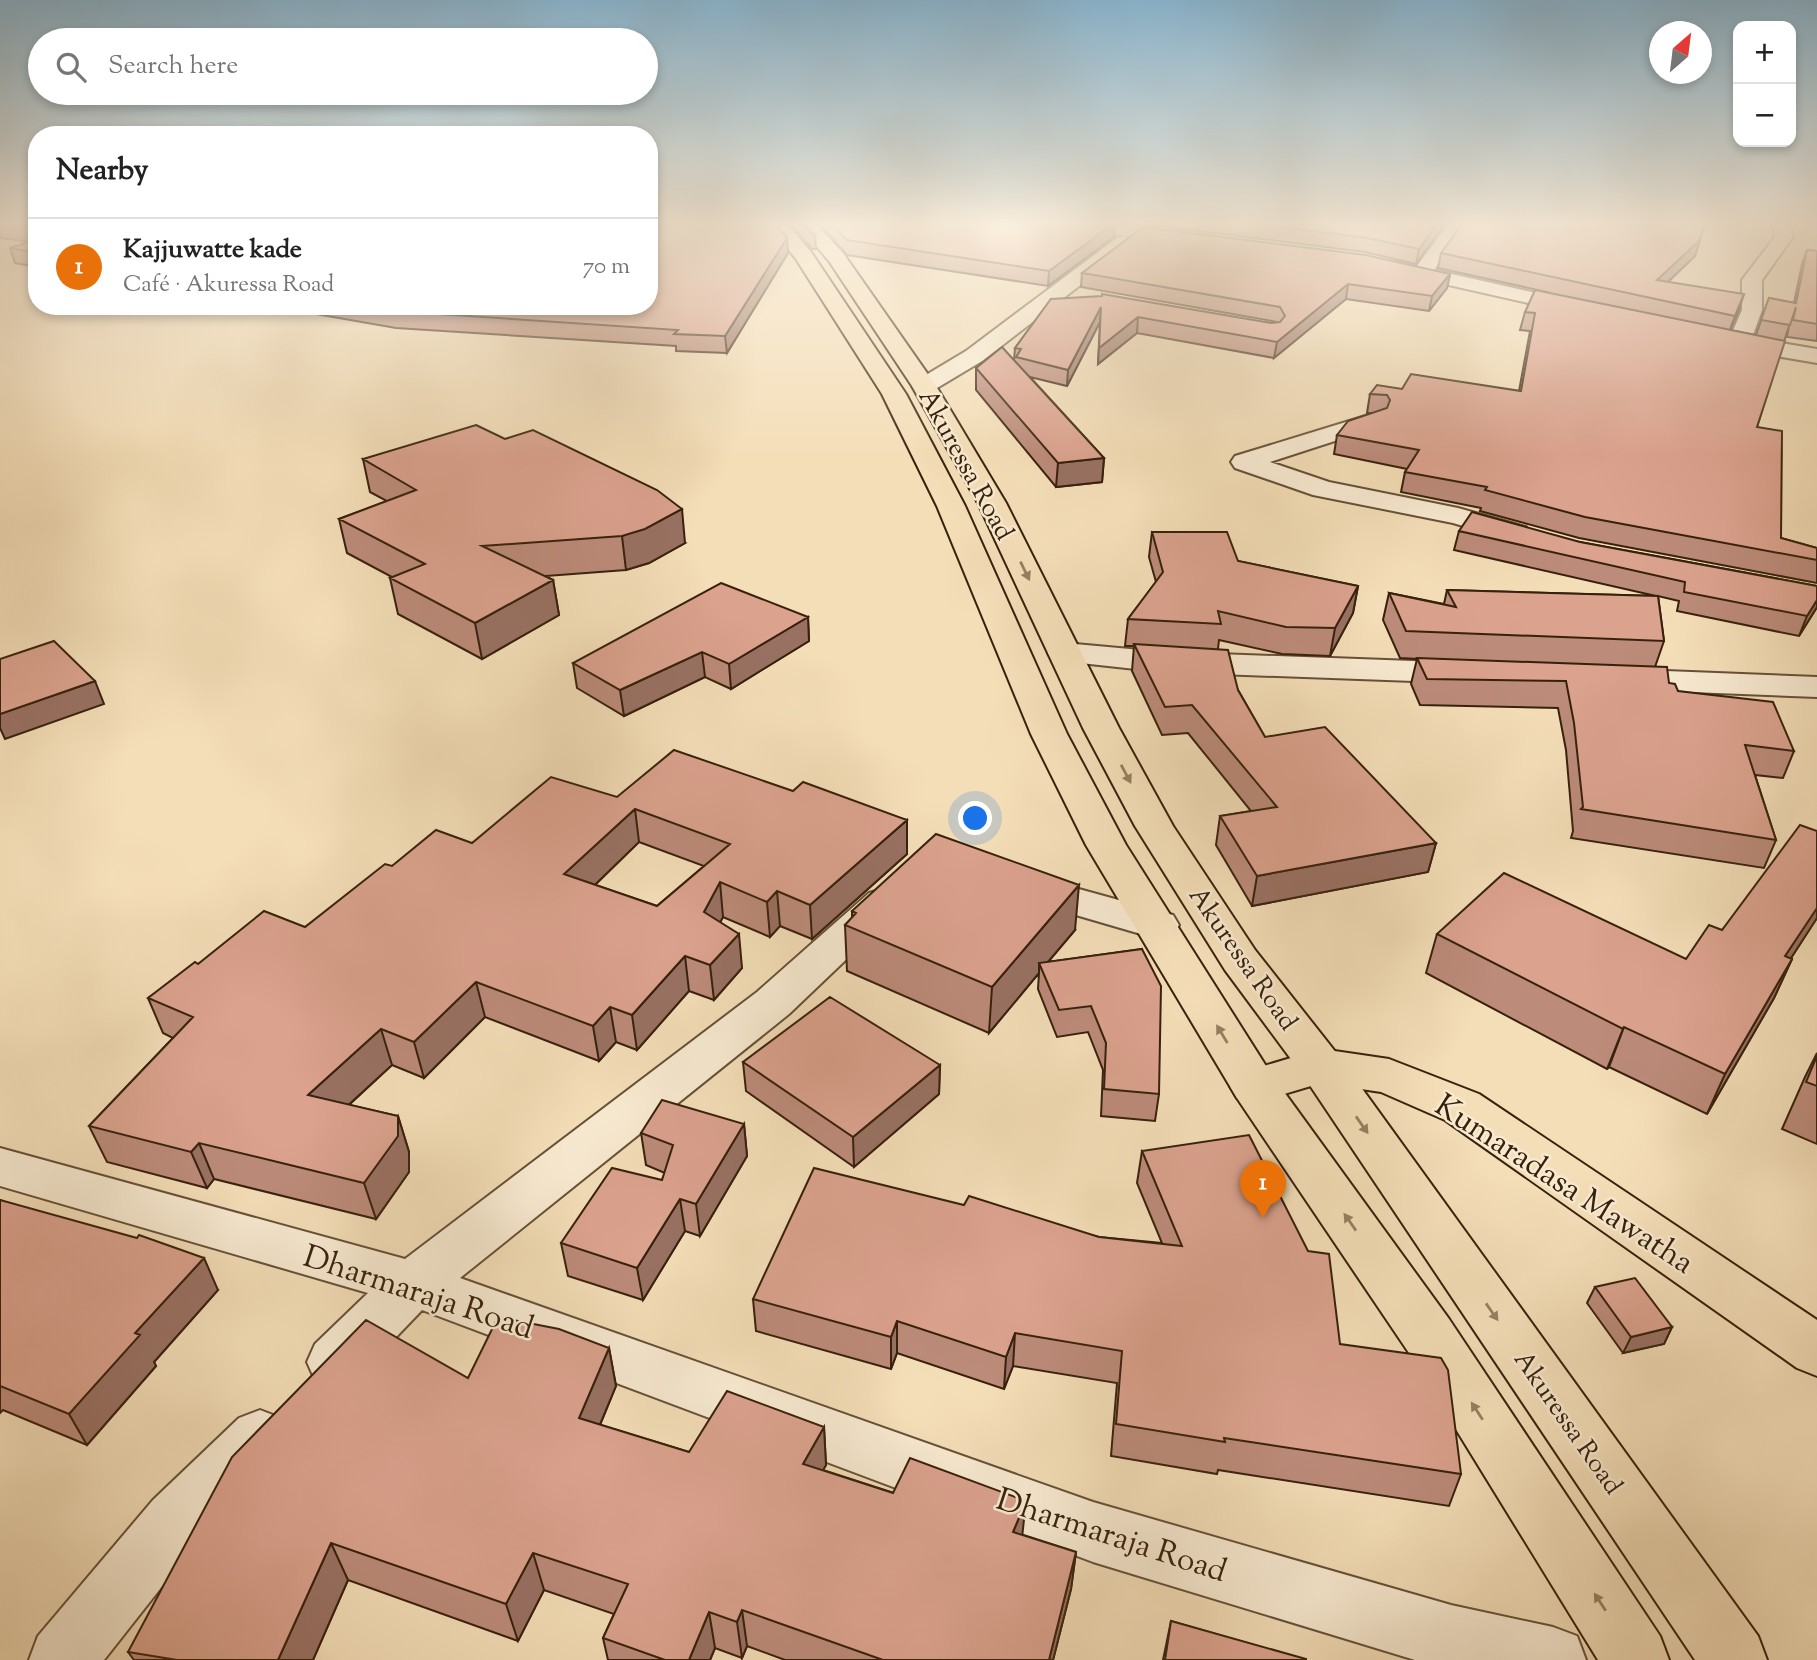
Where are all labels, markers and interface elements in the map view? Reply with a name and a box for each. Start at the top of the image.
north arrow [1649,21,1712,84]
map controls [1733,21,1796,147]
button: + [1733,21,1796,84]
search box [28,28,658,105]
icon: search [52,48,90,86]
text: Search here [108,48,238,85]
button: − [1733,84,1796,147]
text: Nearby [56,150,148,193]
text: Kajjuwatte kade [123,232,302,269]
text: 1 [75,251,83,284]
text: 70 m [583,251,630,284]
text: Café · Akuressa Road [123,269,334,302]
street label: Akuressa Road [908,383,1022,548]
one-way arrow [1019,561,1030,581]
one-way arrow [1120,765,1132,784]
your location [958,801,992,835]
street label: Akuressa Road [1179,880,1305,1039]
one-way arrow [1216,1024,1229,1044]
street label: Kumaradasa Mawatha [1425,1084,1702,1287]
one-way arrow [1355,1116,1369,1134]
pin: 1 [1240,1160,1286,1218]
one-way arrow [1343,1213,1357,1231]
street label: Dharmaraja Road [297,1235,539,1353]
one-way arrow [1485,1303,1499,1321]
street label: Akuressa Road [1504,1344,1630,1503]
one-way arrow [1471,1401,1484,1420]
street label: Dharmaraja Road [990,1478,1232,1596]
one-way arrow [1593,1593,1606,1612]

